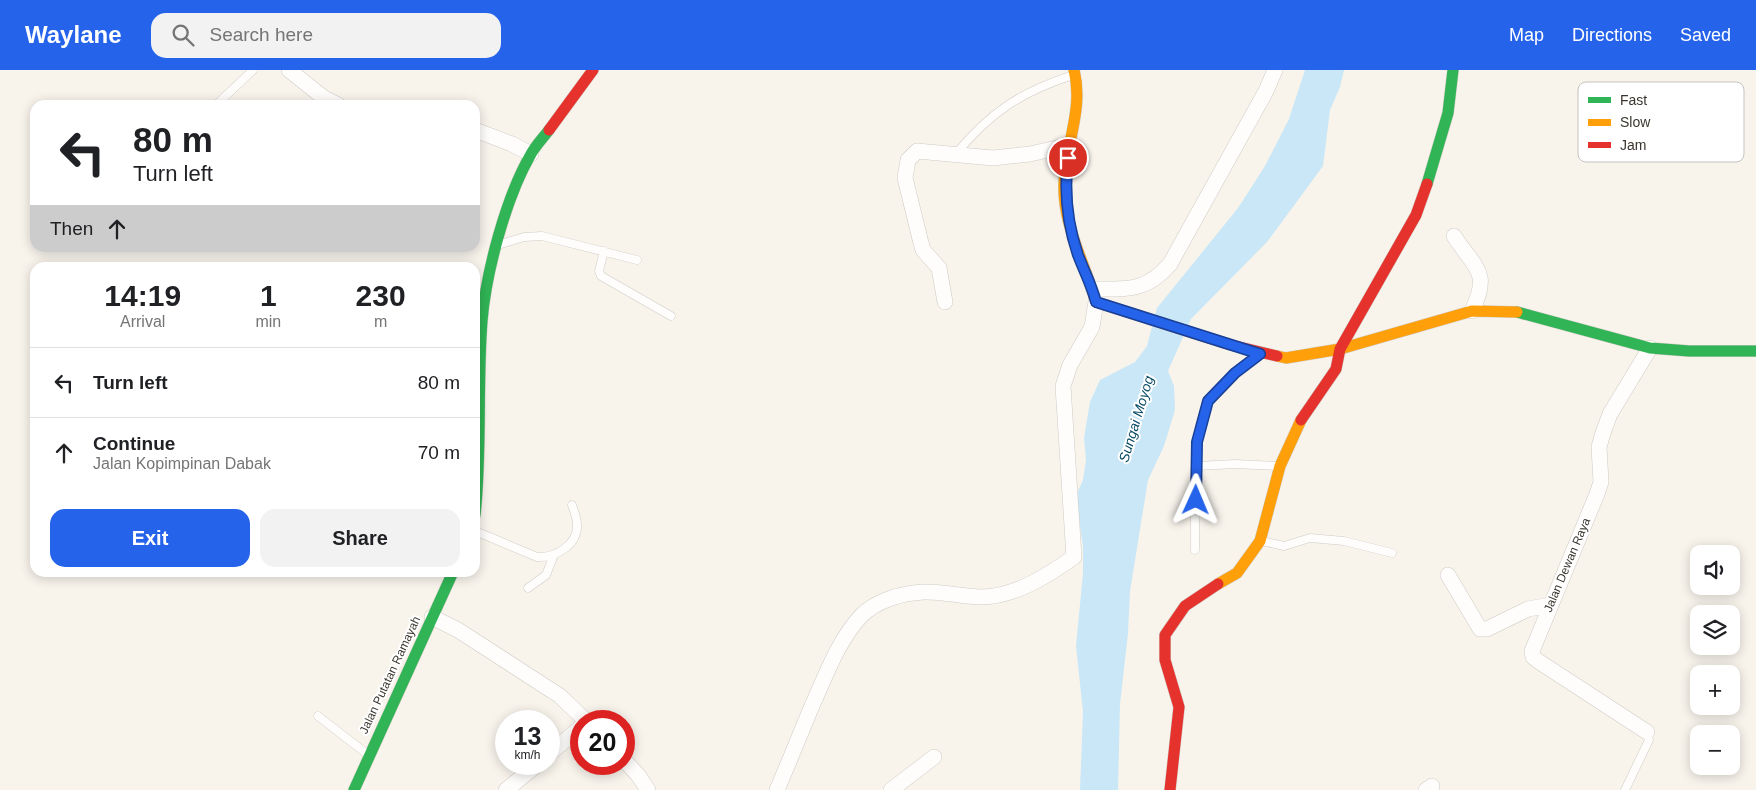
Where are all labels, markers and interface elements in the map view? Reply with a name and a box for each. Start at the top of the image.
search box [151,13,501,58]
text: Waylane [25,21,121,48]
icon: search [169,21,197,49]
text: Search here [209,24,313,45]
text: Map [1509,25,1544,45]
text: Directions [1572,25,1652,45]
text: Saved [1680,25,1731,45]
legend [1578,82,1744,162]
text: Fast [1620,92,1647,108]
text: Slow [1620,114,1651,130]
icon: left [50,120,115,185]
text: 80 m [133,120,213,159]
pin [1047,137,1089,179]
text: Jam [1620,137,1646,153]
icon: arrive [1054,144,1082,172]
text: Turn left [133,161,213,186]
icon: ahead [103,215,131,243]
text: Then [50,218,93,239]
text: 14:19 [104,279,181,312]
text: 1 [260,279,277,312]
text: 230 [356,279,406,312]
text: Arrival [120,313,165,330]
text: min [255,313,281,330]
text: m [374,313,387,330]
icon: left [50,369,78,397]
text: Turn left [93,372,168,393]
text: 80 m [418,372,460,393]
water label: Sungai Moyog [1115,374,1157,464]
text: Continue [93,433,175,454]
icon: ahead [50,439,78,467]
text: 70 m [418,442,460,463]
text: Jalan Kopimpinan Dabak [93,455,271,472]
position arrow [1169,473,1221,525]
button: Exit [50,509,250,567]
button: Share [260,509,460,567]
street label: Jalan Dewan Raya [1541,516,1593,614]
map controls [1690,545,1740,775]
button: sound [1690,545,1740,595]
button: layers [1690,605,1740,655]
street label: Jalan Putatan Ramayah [357,614,423,736]
button: + [1690,665,1740,715]
speed limit sign: 20 [570,710,635,775]
text: 13 [514,722,541,750]
button: − [1690,725,1740,775]
text: km/h [514,748,541,762]

